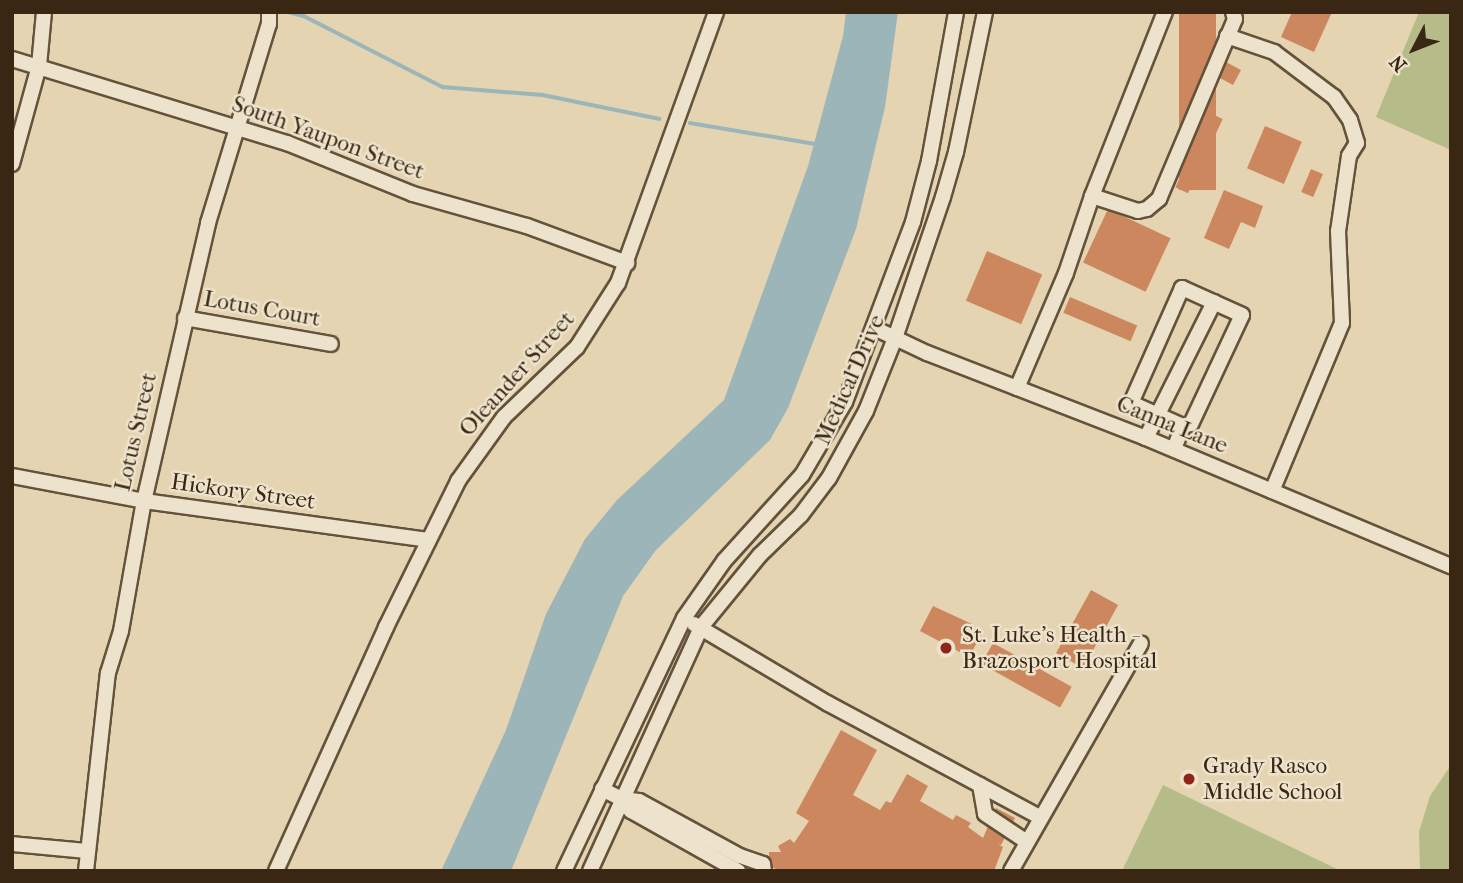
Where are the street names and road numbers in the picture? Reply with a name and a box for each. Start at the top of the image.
street label: South Yaupon Street [228,90,428,186]
street label: Lotus Court [201,285,323,333]
street label: Oleander Street [454,306,580,442]
street label: Medical Drive [809,311,891,449]
street label: Lotus Street [109,370,163,494]
street label: Canna Lane [1112,390,1232,460]
street label: Hickory Street [169,468,317,516]

